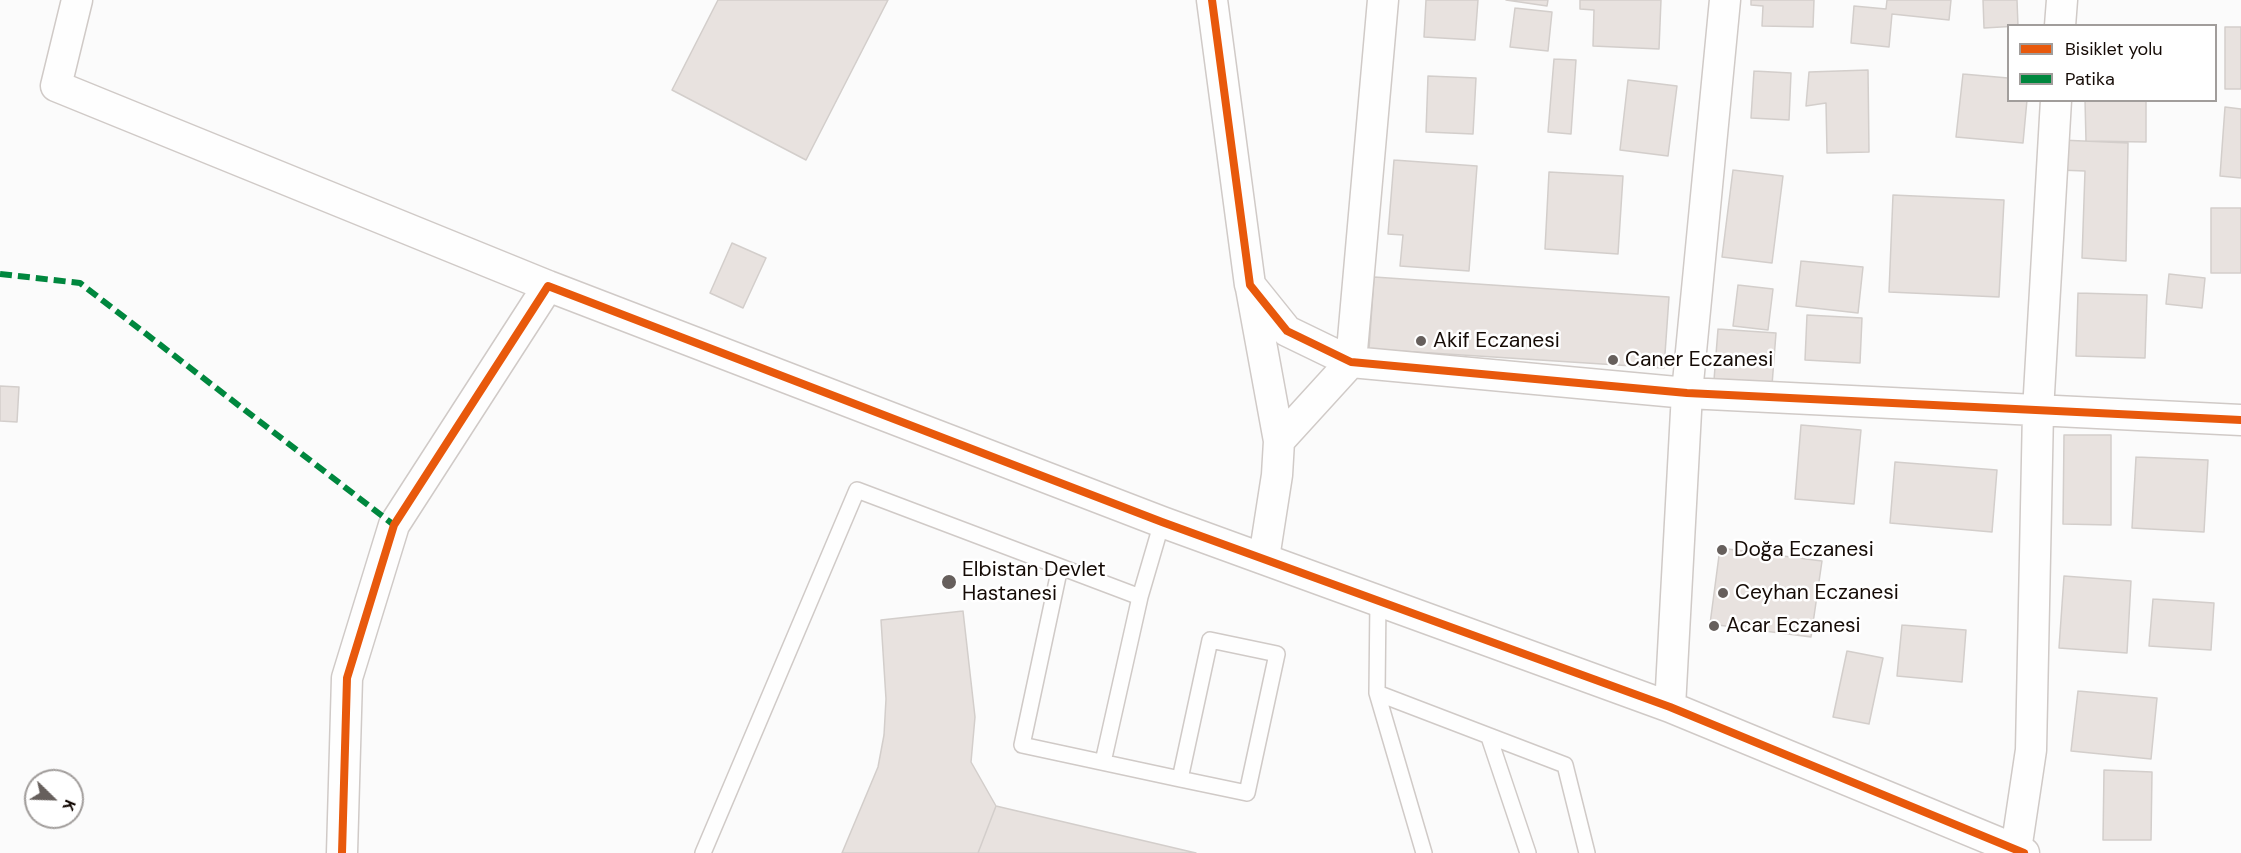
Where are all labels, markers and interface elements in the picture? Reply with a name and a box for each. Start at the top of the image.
legend [2007,24,2217,102]
text: Bisiklet yolu [2065,37,2163,61]
text: Patika [2065,67,2115,91]
place label: Akif Eczanesi [1433,328,1560,354]
marker: Akif Eczanesi [1414,334,1428,348]
place label: Caner Eczanesi [1625,347,1773,373]
marker: Caner Eczanesi [1606,353,1620,367]
place label: Doğa Eczanesi [1734,537,1874,563]
marker: Doğa Eczanesi [1715,543,1729,557]
place label: Elbistan Devlet Hastanesi [962,557,1106,607]
marker: Elbistan Devlet Hastanesi [940,573,958,591]
place label: Ceyhan Eczanesi [1735,580,1899,606]
marker: Ceyhan Eczanesi [1716,586,1730,600]
place label: Acar Eczanesi [1726,613,1861,639]
marker: Acar Eczanesi [1707,619,1721,633]
north arrow [24,769,84,829]
text: K [57,797,81,814]

